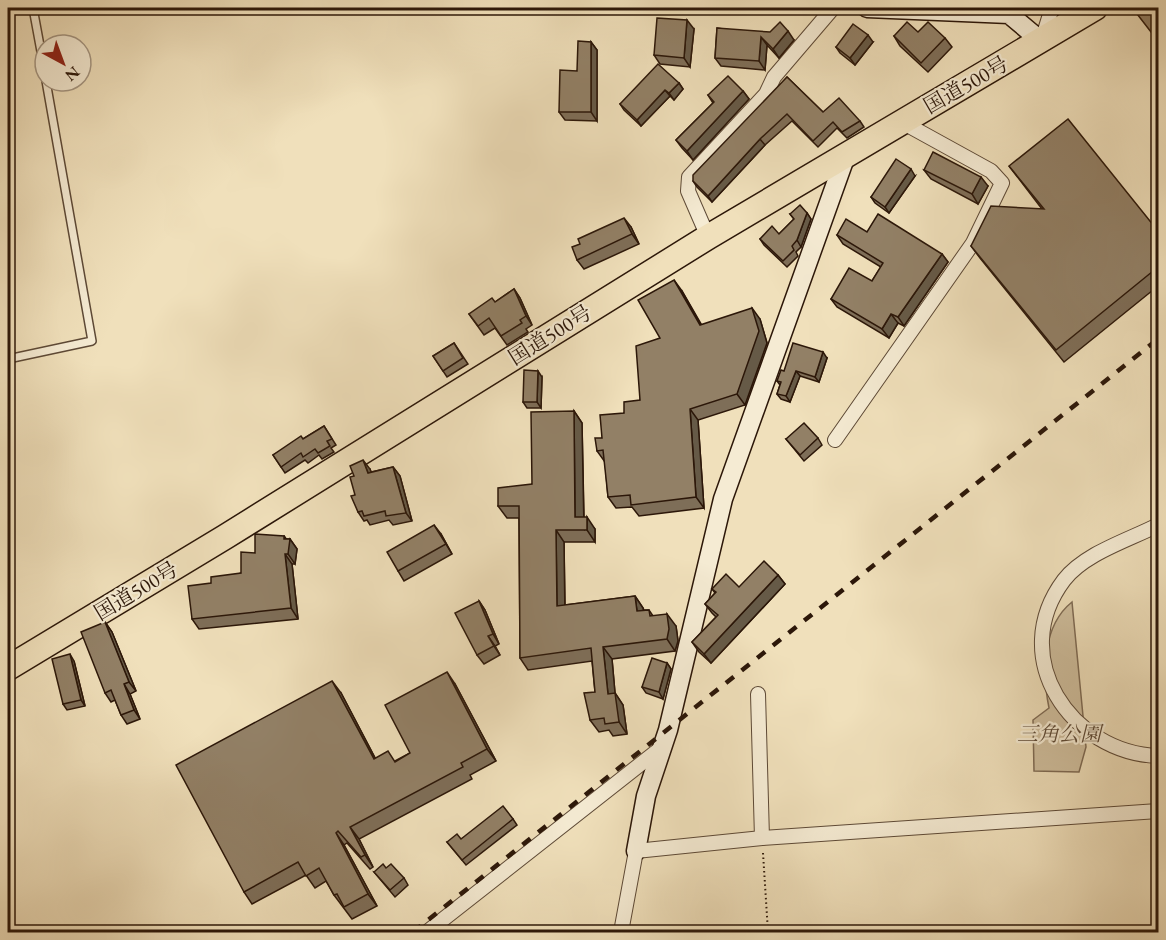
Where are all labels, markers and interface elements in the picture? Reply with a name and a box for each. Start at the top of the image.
north arrow [33,33,93,93]
street label: 国道500号 [919,50,1013,120]
text: N [61,62,84,86]
street label: 国道500号 [503,298,596,371]
street label: 国道500号 [89,555,183,626]
park label: 三角公園 [1017,720,1104,747]

